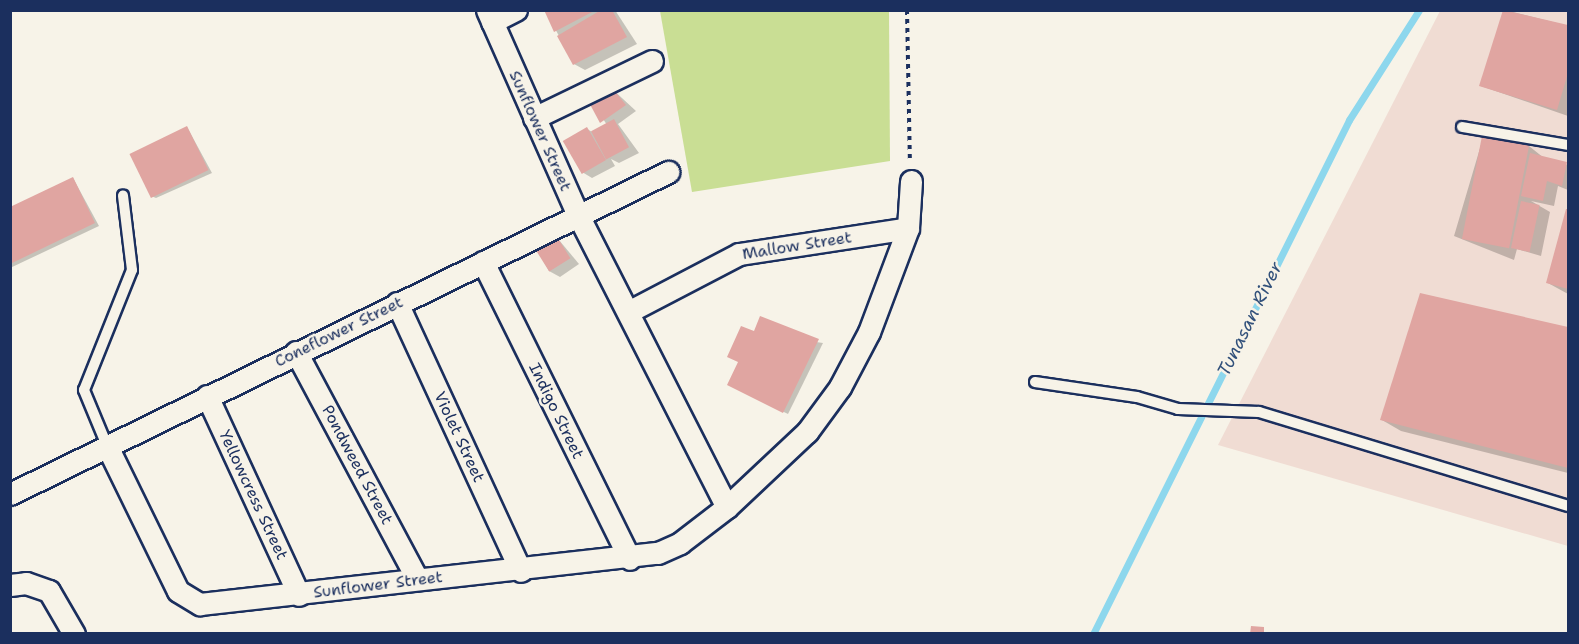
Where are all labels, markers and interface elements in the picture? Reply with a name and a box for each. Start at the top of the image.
street label: Sunflower Street [505,68,575,194]
street label: Mallow Street [741,228,853,264]
water label: Tunasan River [1213,258,1287,380]
street label: Coneflower Street [272,293,406,371]
street label: Indigo Street [524,360,588,462]
street label: Violet Street [430,389,488,485]
street label: Pondweed Street [317,402,397,528]
street label: Yellowcress Street [215,427,291,563]
street label: Sunflower Street [312,568,444,602]

